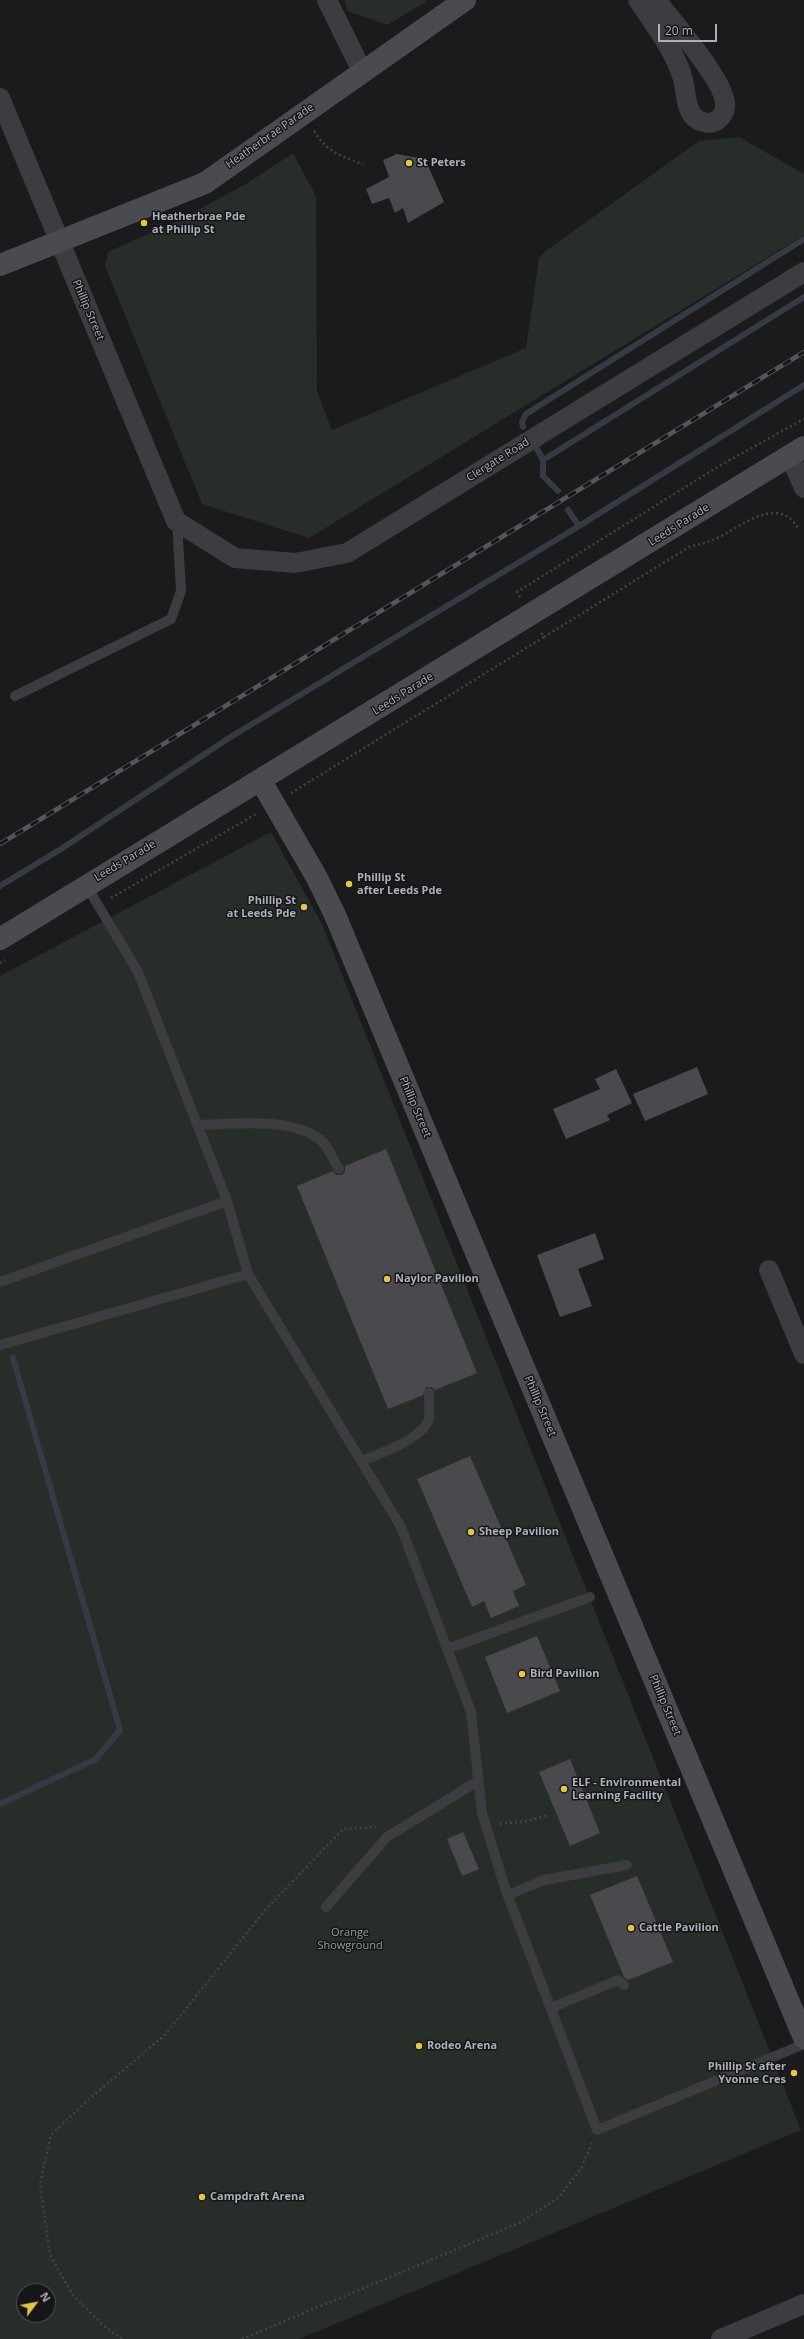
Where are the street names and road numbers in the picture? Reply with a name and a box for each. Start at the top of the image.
street label: Heatherbrae Parade [223,101,317,171]
street label: Phillip Street [69,278,107,342]
street label: Clergate Road [464,435,532,485]
street label: Leeds Parade [646,501,712,549]
street label: Leeds Parade [370,670,436,718]
street label: Leeds Parade [92,838,158,884]
street label: Phillip Street [396,1075,434,1139]
street label: Phillip Street [521,1374,559,1438]
street label: Phillip Street [646,1673,684,1737]

